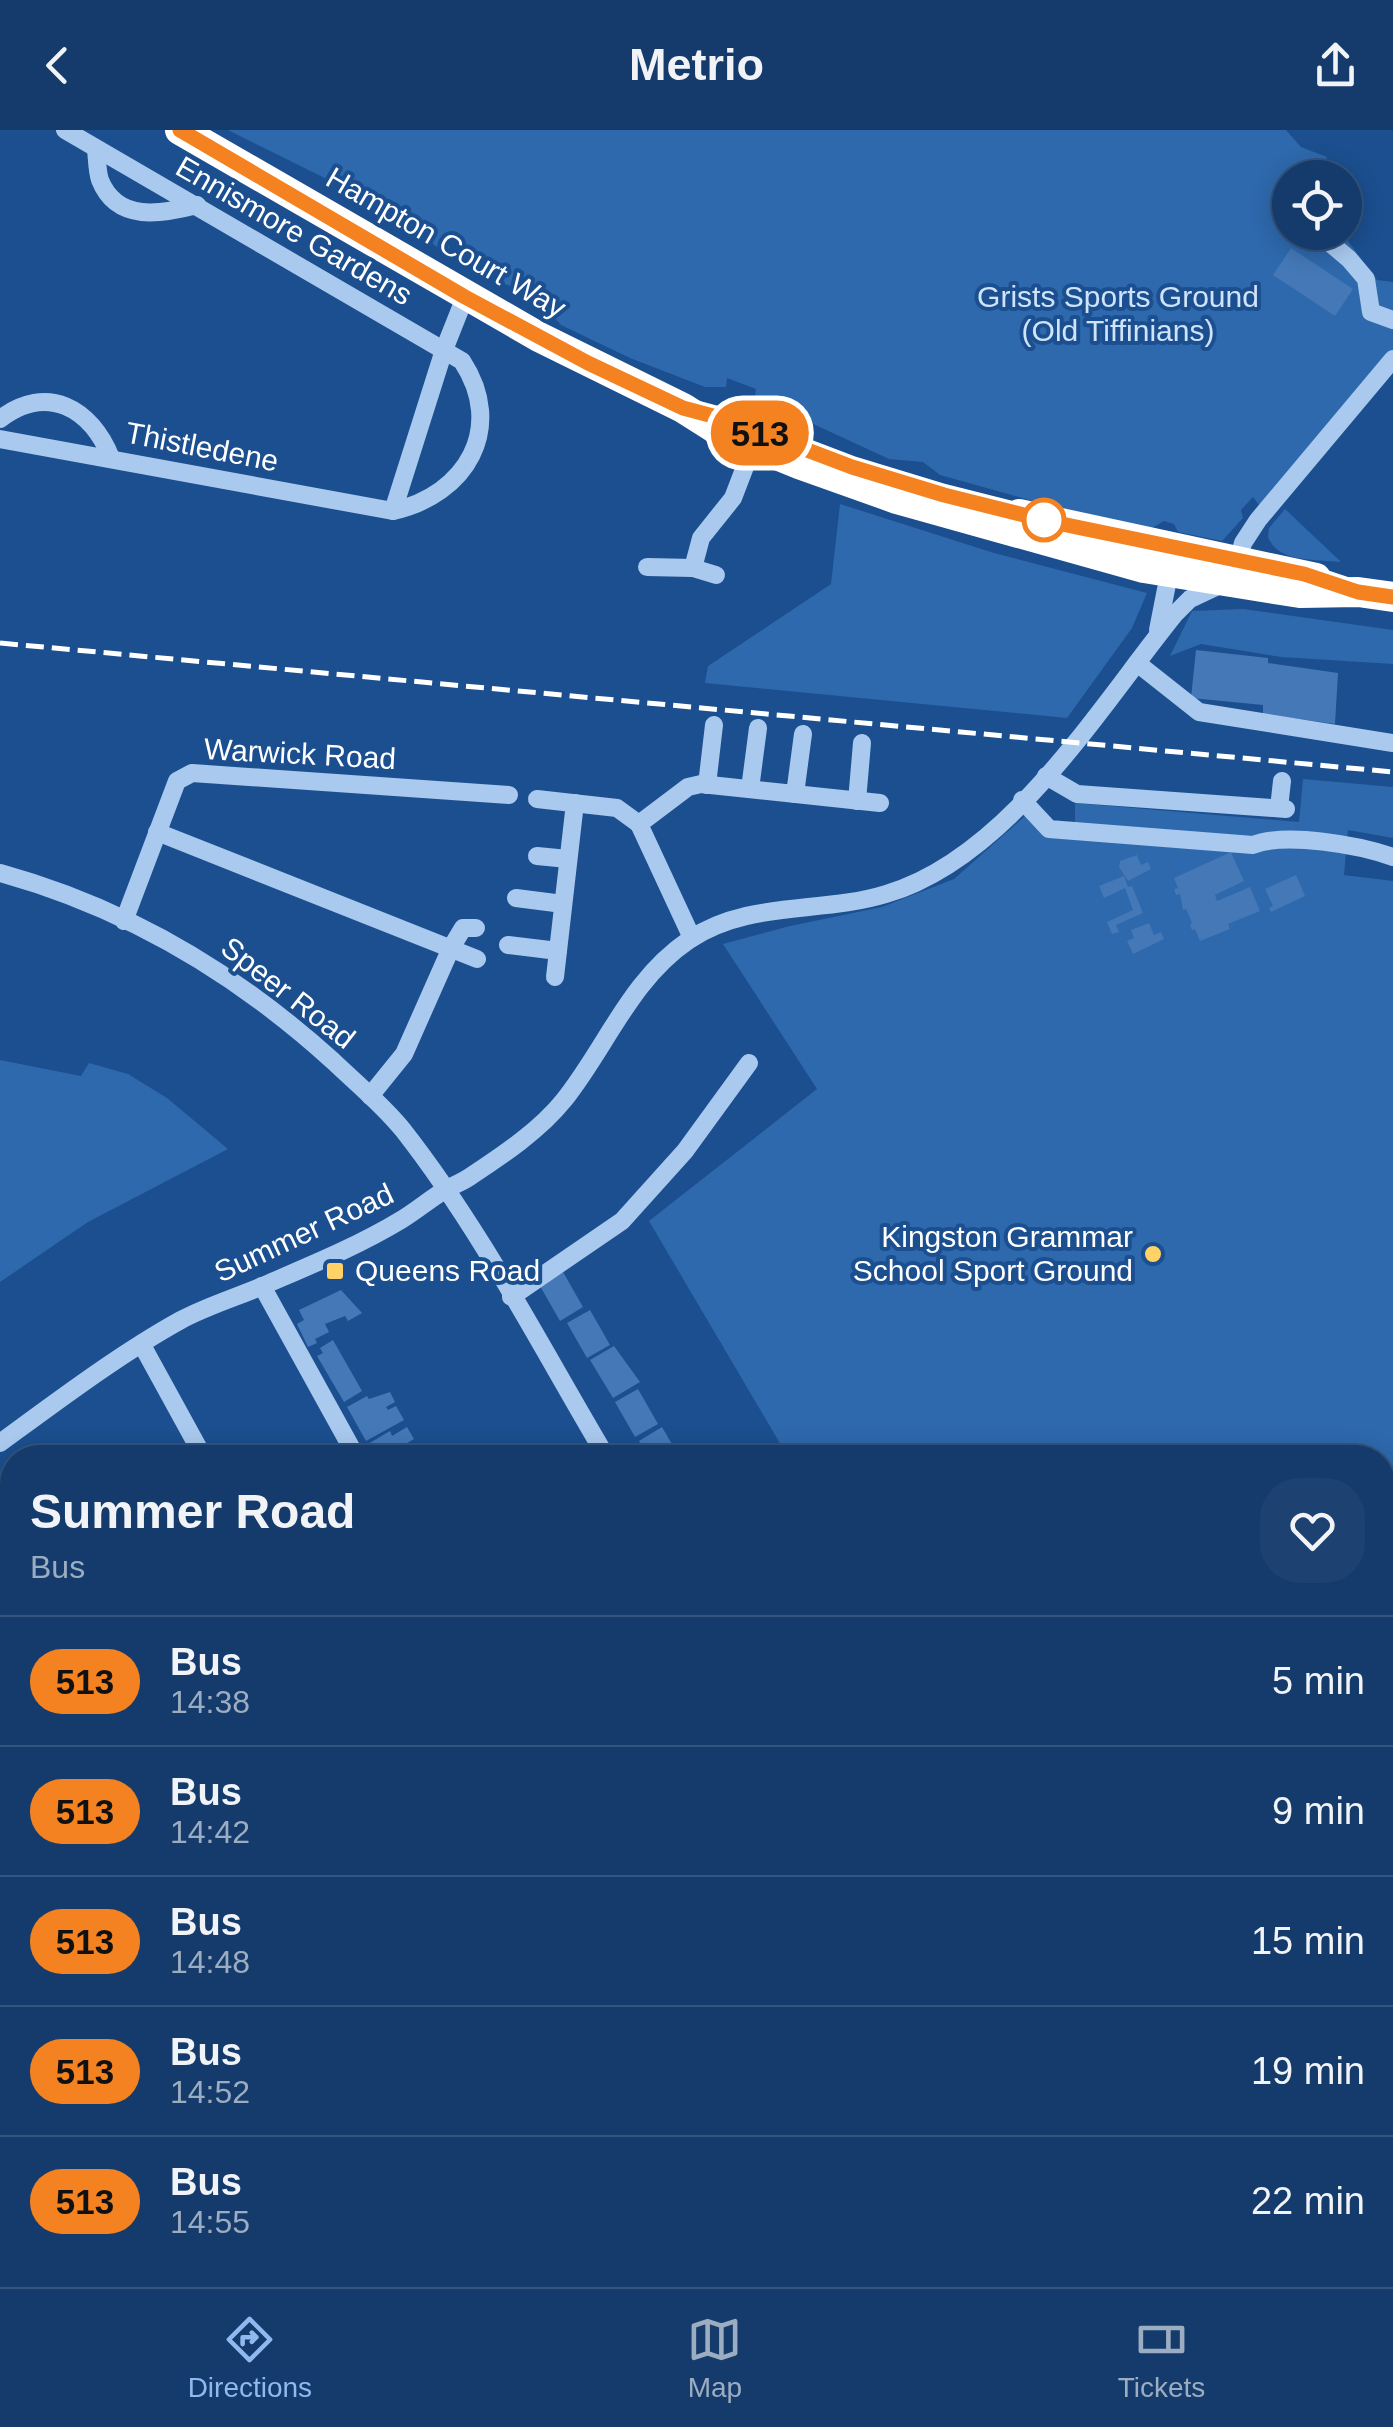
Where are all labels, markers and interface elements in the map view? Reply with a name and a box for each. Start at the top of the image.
icon: back [30,38,85,93]
icon: share [1308,38,1363,93]
text: Metrio [629,39,764,90]
street label: Ennismore Gardens [170,150,418,312]
map controls [1272,160,1362,250]
button: locate [1272,160,1362,250]
street label: Hampton Court Way [321,161,572,325]
park label: Grists Sports Ground (Old Tiffinians) [977,280,1259,347]
line badge: 513 [702,400,818,466]
text: 513 [731,414,789,453]
street label: Thistledene [123,416,281,478]
unlabelled marker [1023,499,1065,541]
street label: Warwick Road [203,732,397,775]
street label: Speer Road [215,930,362,1055]
street label: Summer Road [209,1177,398,1288]
place label: Kingston Grammar School Sport Ground [853,1220,1133,1287]
marker: Kingston Grammar School Sport Ground [1142,1243,1164,1265]
place label: Queens Road [355,1254,540,1287]
marker: Queens Road [324,1260,346,1282]
button: heart [1260,1478,1365,1583]
text: Summer Road [30,1485,355,1538]
text: Bus [30,1549,85,1585]
text: Bus [170,1641,242,1683]
text: 5 min [1272,1660,1365,1702]
text: 513 [56,1662,114,1701]
text: 14:38 [170,1684,250,1720]
text: Bus [170,1771,242,1813]
text: 9 min [1272,1790,1365,1832]
text: 513 [56,1792,114,1831]
text: 14:42 [170,1814,250,1850]
text: Bus [170,1901,242,1943]
text: 15 min [1251,1920,1365,1962]
text: 513 [56,1922,114,1961]
text: 14:48 [170,1944,250,1980]
text: Bus [170,2031,242,2073]
text: 19 min [1251,2050,1365,2092]
text: 513 [56,2052,114,2091]
text: 14:52 [170,2074,250,2110]
text: Bus [170,2161,242,2203]
text: 22 min [1251,2180,1365,2222]
text: 513 [56,2182,114,2221]
text: 14:55 [170,2204,250,2240]
tab: Directions [188,2312,312,2404]
tab: Map [687,2312,742,2404]
tab: Tickets [1118,2312,1205,2404]

